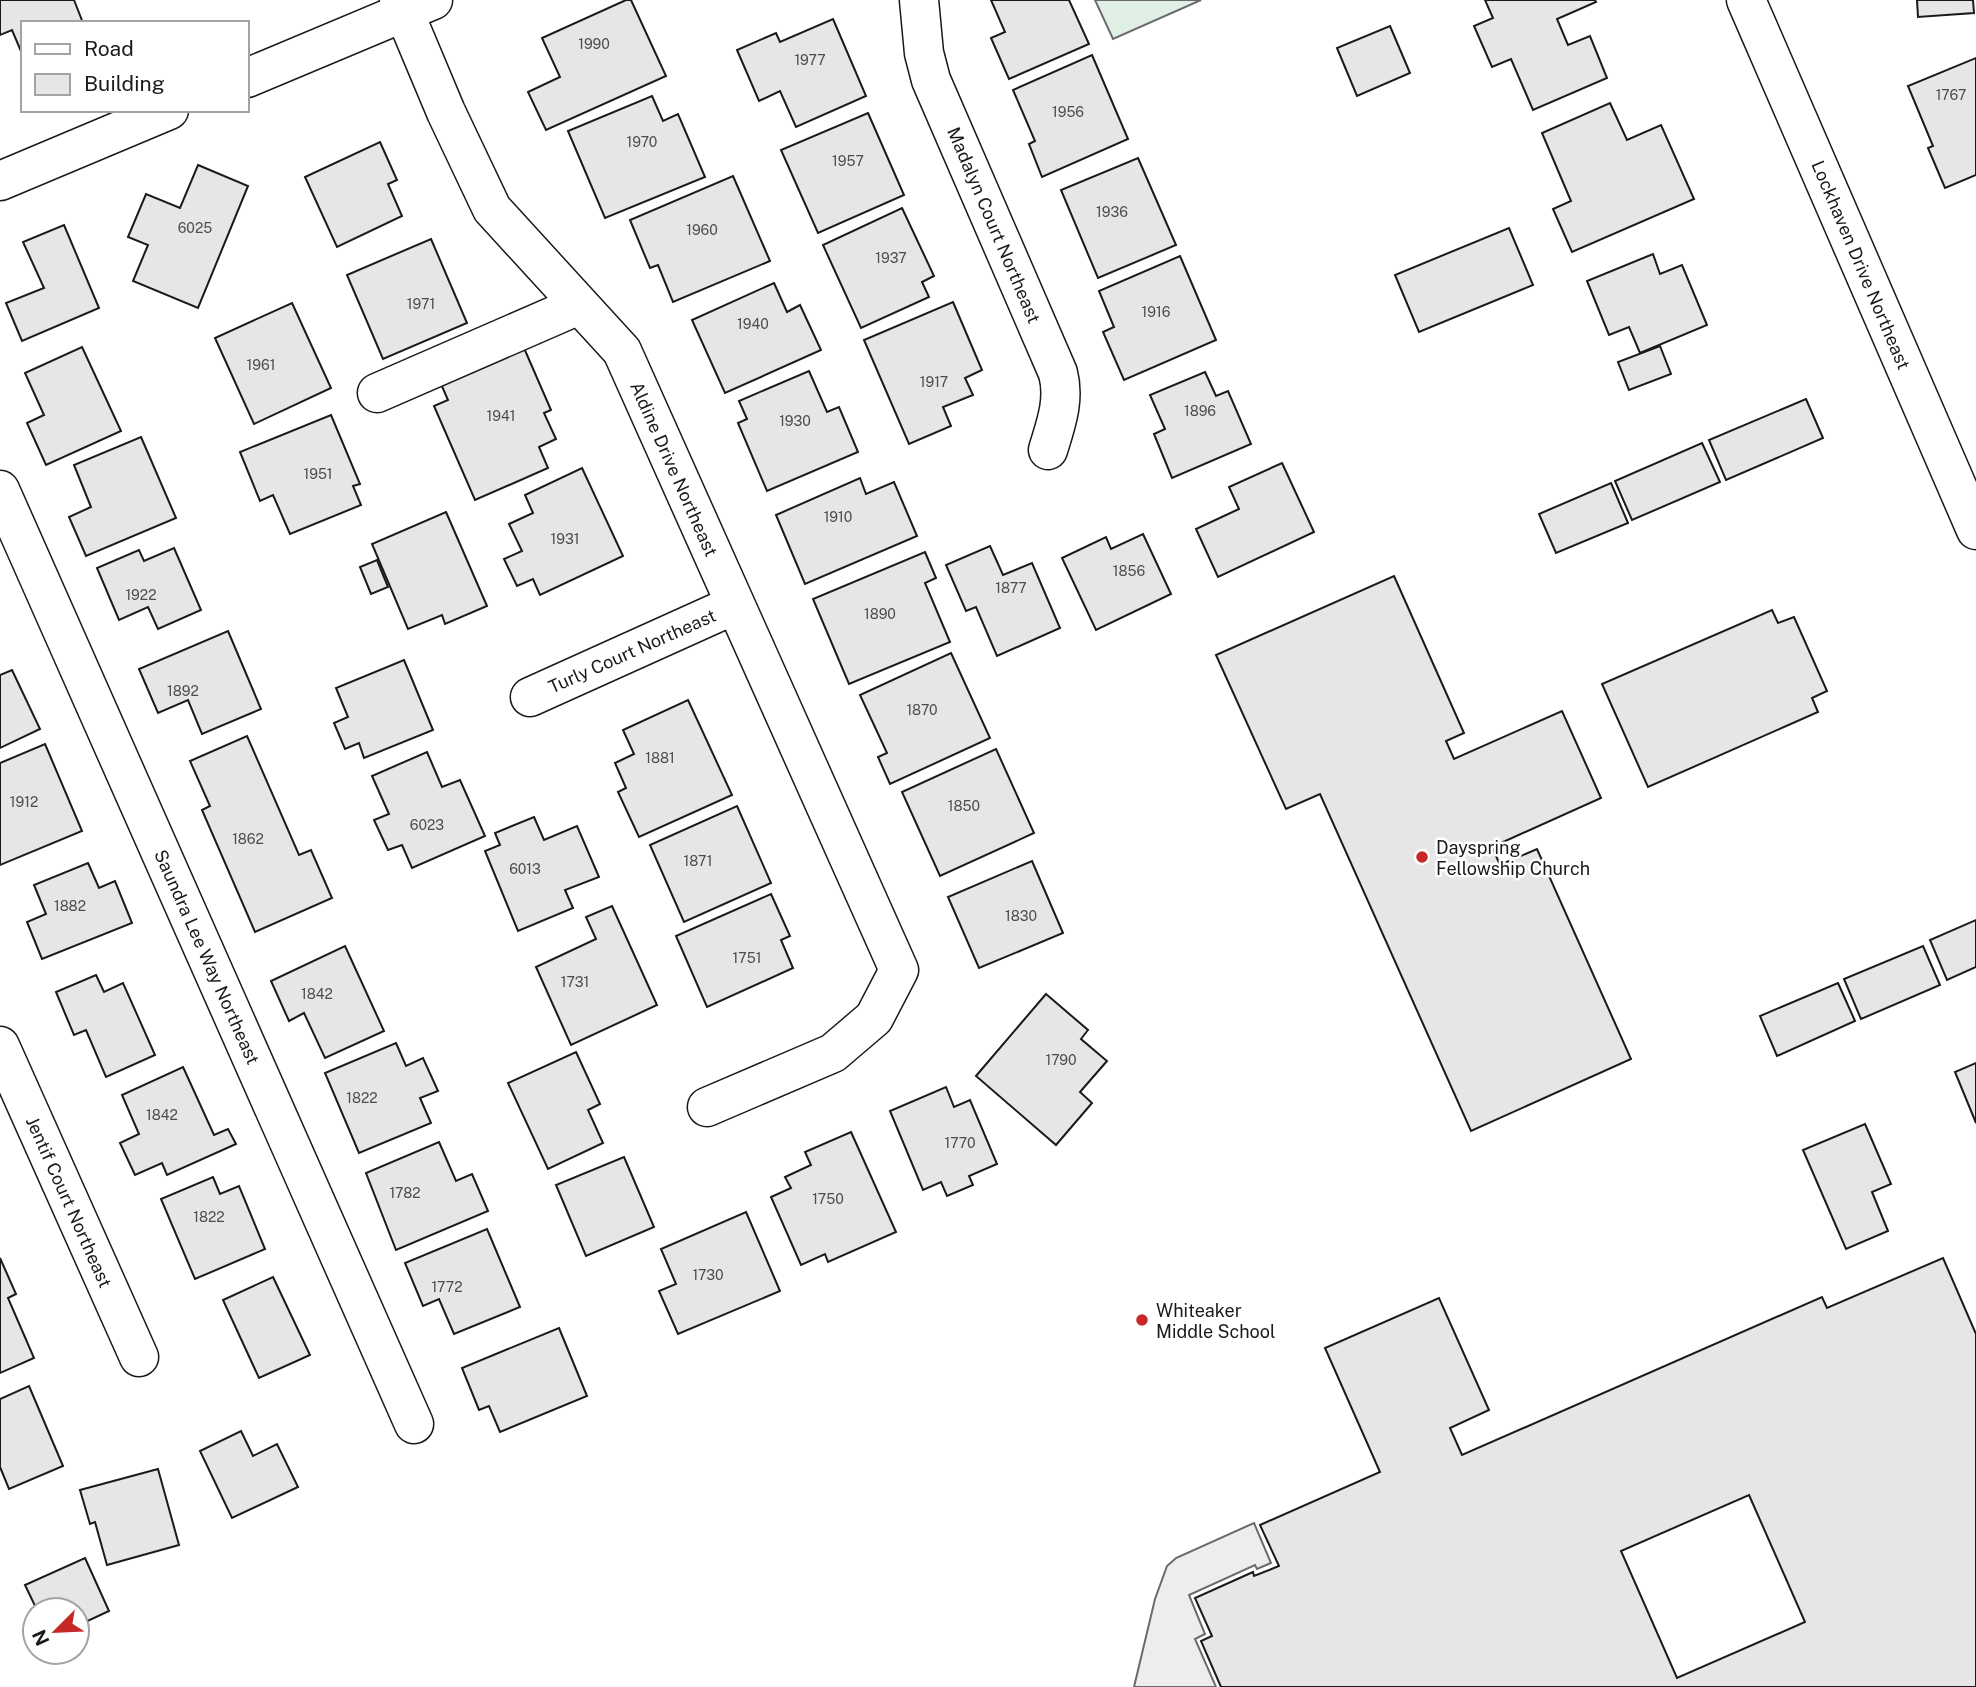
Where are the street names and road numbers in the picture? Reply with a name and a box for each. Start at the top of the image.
street label: Madalyn Court Northeast [943,124,1045,326]
street label: Lockhaven Drive Northeast [1807,157,1915,373]
street label: Aldine Drive Northeast [626,378,722,560]
street label: Turly Court Northeast [545,605,719,697]
street label: Saundra Lee Way Northeast [150,846,264,1068]
street label: Jentif Court Northeast [22,1113,116,1291]

